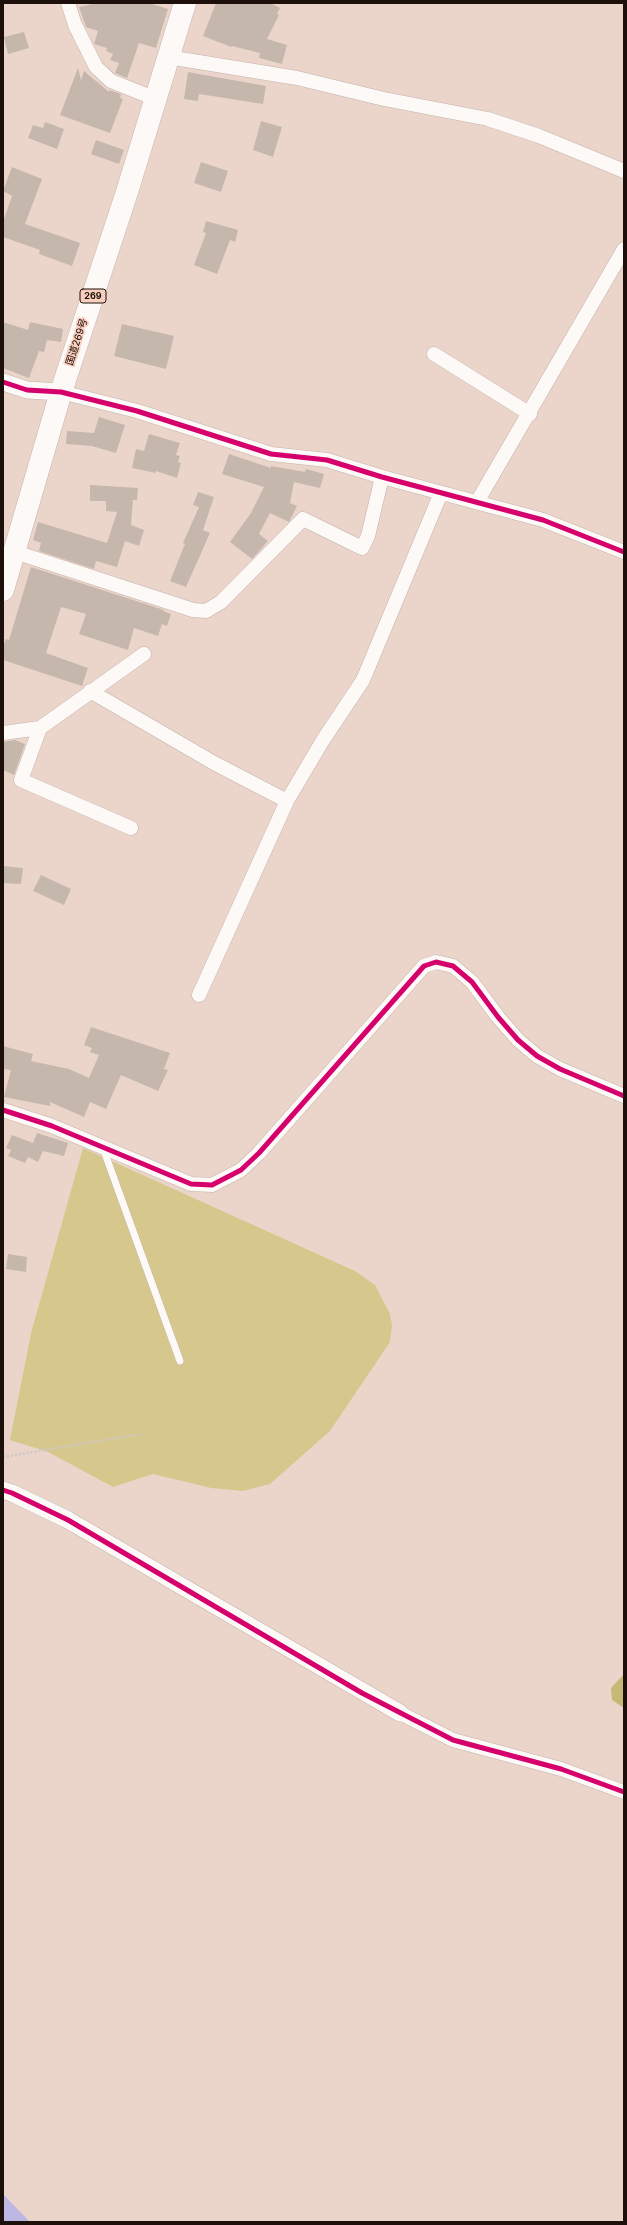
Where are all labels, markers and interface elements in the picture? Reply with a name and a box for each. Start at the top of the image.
road number: 269 [80,289,106,303]
street label: 国道269号 [64,317,90,367]

